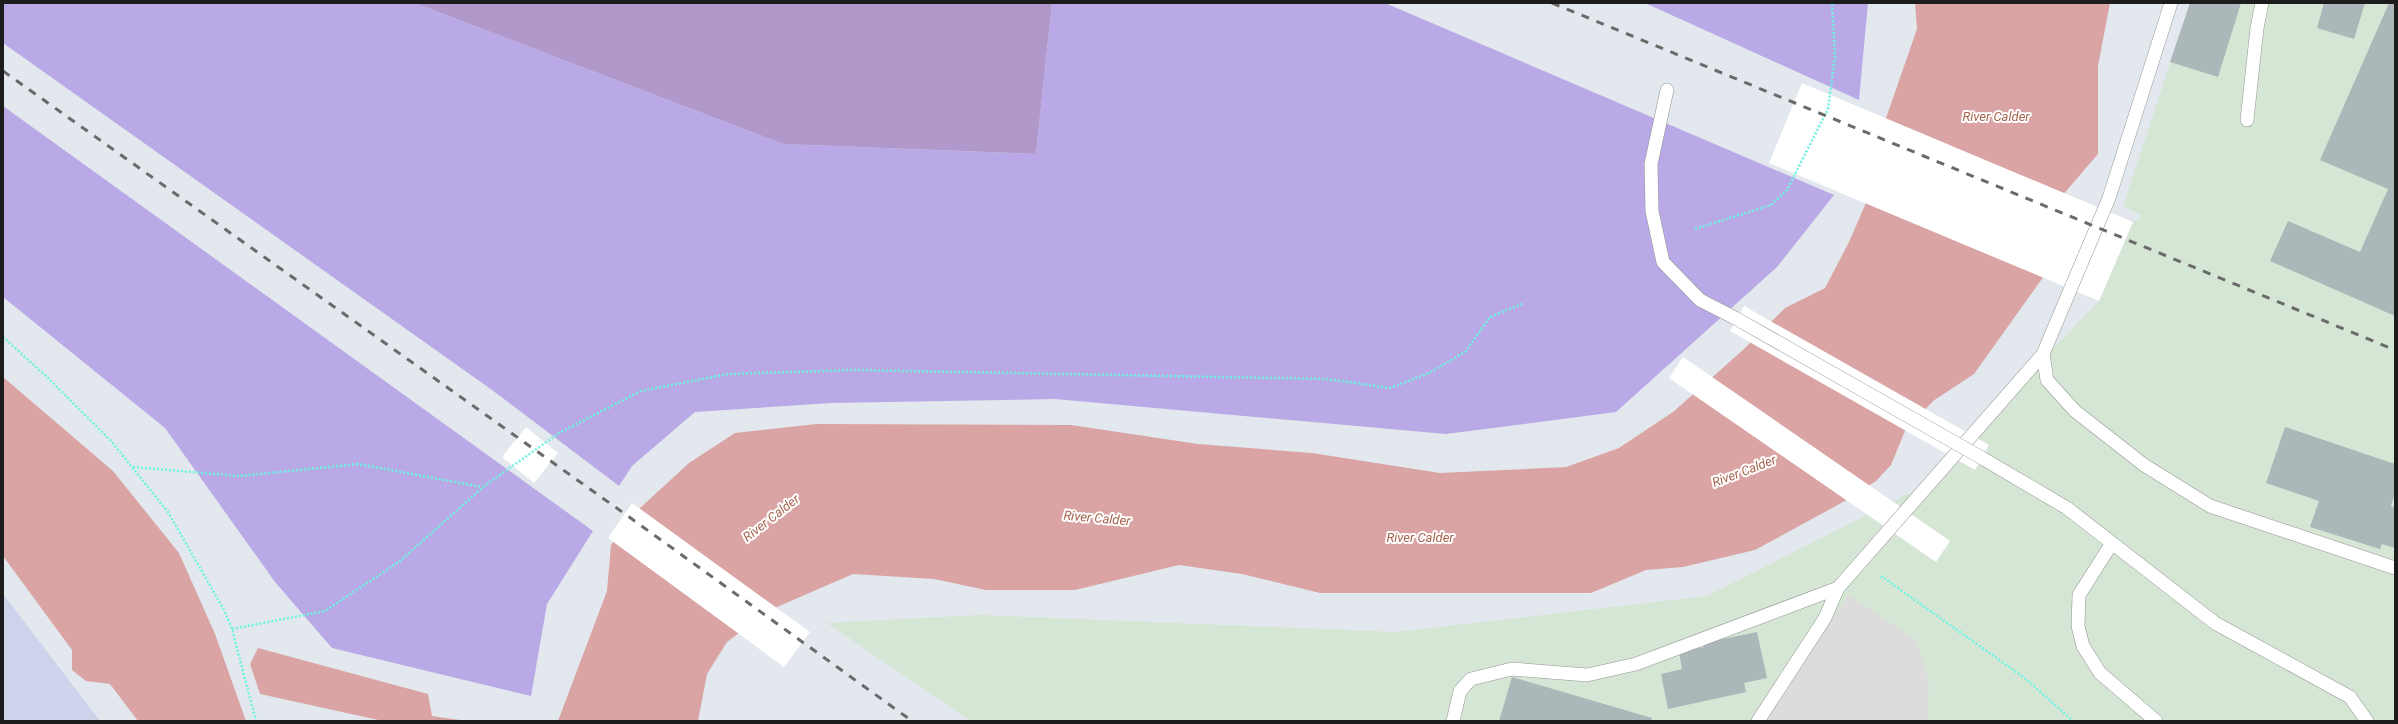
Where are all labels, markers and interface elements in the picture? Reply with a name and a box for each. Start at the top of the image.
water label: River Calder [1962,109,2030,124]
water label: River Calder [1710,452,1779,490]
water label: River Calder [740,491,803,545]
water label: River Calder [1063,508,1132,528]
water label: River Calder [1386,530,1454,545]

